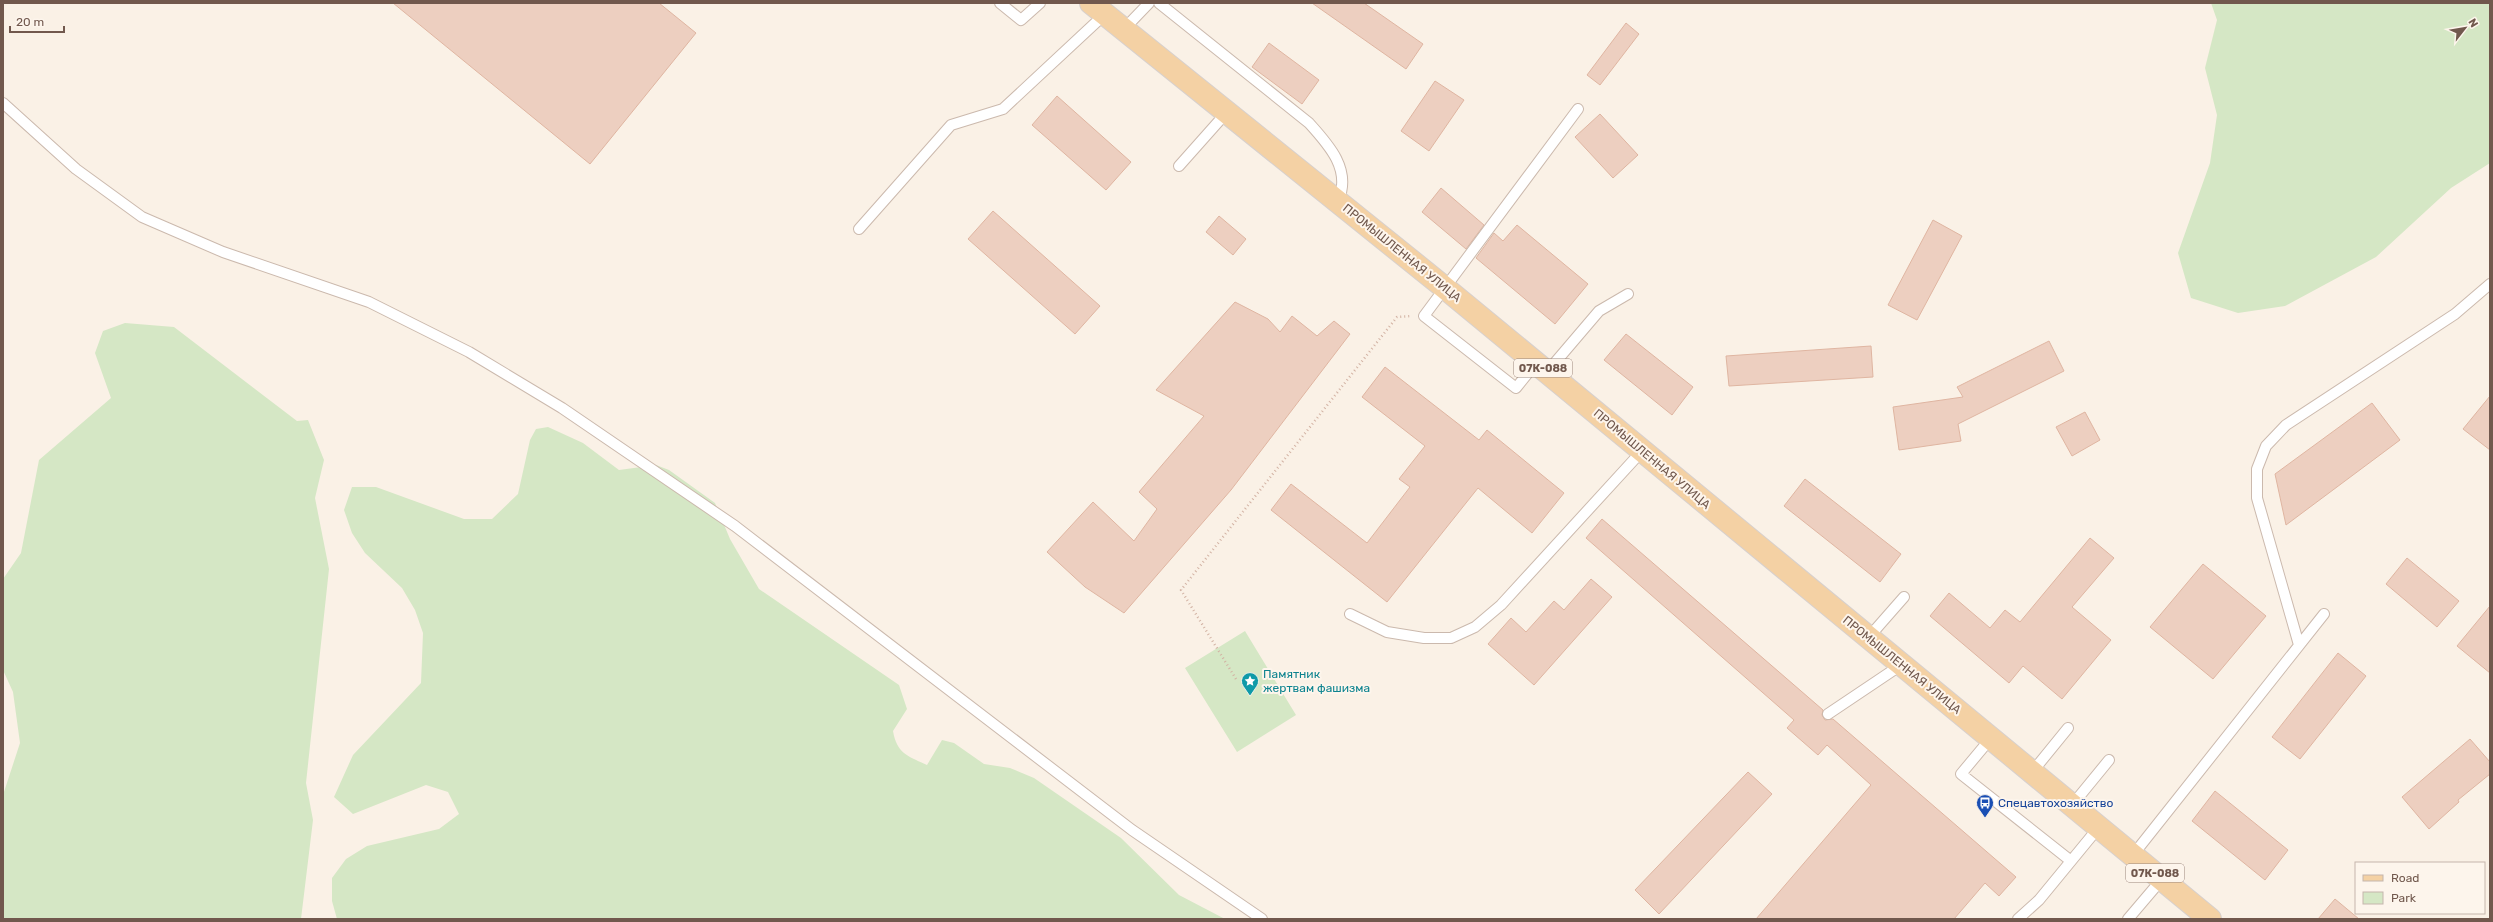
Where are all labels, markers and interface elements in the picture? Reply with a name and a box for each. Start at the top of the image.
scale bar [10,8,64,34]
north arrow [2445,8,2485,48]
text: 20 m [16,15,44,29]
text: N [2466,16,2481,30]
street label: ПРОМЫШЛЕННАЯ УЛИЦА [1340,201,1464,305]
road number: 07К-088 [1514,359,1572,377]
street label: ПРОМЫШЛЕННАЯ УЛИЦА [1591,406,1713,512]
street label: ПРОМЫШЛЕННАЯ УЛИЦА [1840,613,1964,717]
place label: Памятник жертвам фашизма [1263,667,1370,695]
place icon: Памятник жертвам фашизма [1240,671,1260,696]
bus stop icon: Спецавтохозяйство [1975,793,1995,818]
place label: Спецавтохозяйство [1998,796,2113,810]
legend [2355,862,2485,914]
road number: 07К-088 [2126,864,2184,882]
text: Road [2391,871,2419,885]
text: Park [2391,891,2417,905]

